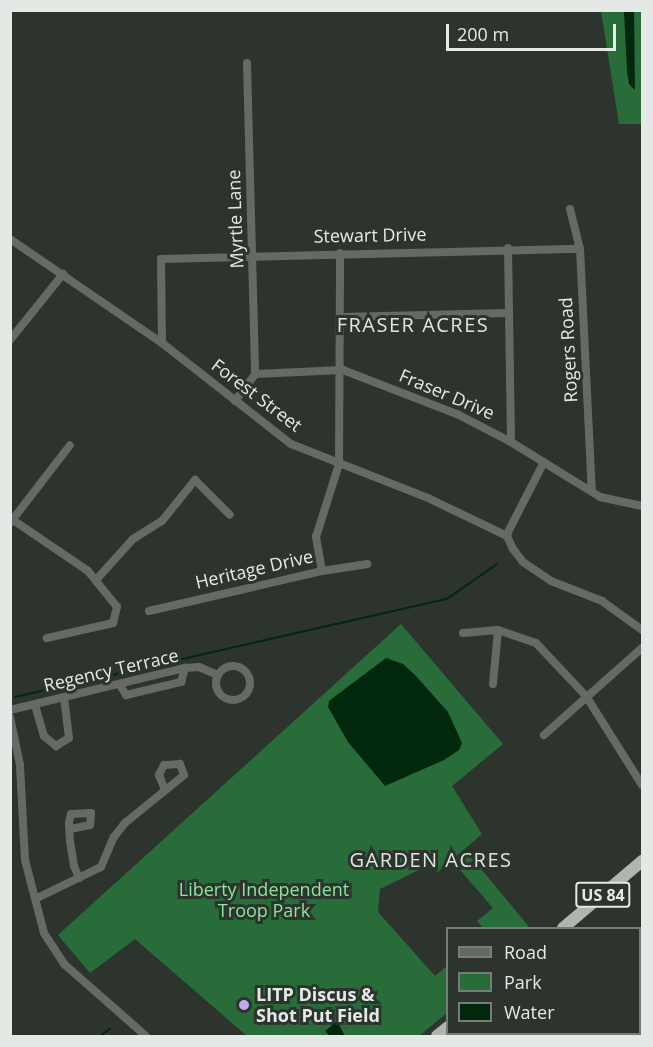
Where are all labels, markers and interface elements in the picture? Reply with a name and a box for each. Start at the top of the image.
scale bar [449,12,618,50]
text: 200 m [457,22,509,46]
street label: Myrtle Lane [222,169,248,269]
street label: Stewart Drive [313,223,427,247]
street label: Rogers Road [554,297,582,403]
district label: FRASER ACRES [337,312,489,336]
street label: Forest Street [208,354,306,436]
street label: Fraser Drive [396,364,498,424]
street label: Heritage Drive [193,545,315,593]
street label: Regency Terrace [41,644,181,696]
district label: GARDEN ACRES [349,847,513,871]
park label: Liberty Independent Troop Park [179,879,349,922]
road number: US 84 [574,882,632,908]
legend [446,927,641,1035]
text: Road [504,940,547,964]
text: Park [504,970,542,994]
place label: LITP Discus & Shot Put Field [256,984,380,1026]
marker: LITP Discus & Shot Put Field [237,998,251,1012]
text: Water [504,1000,555,1024]

